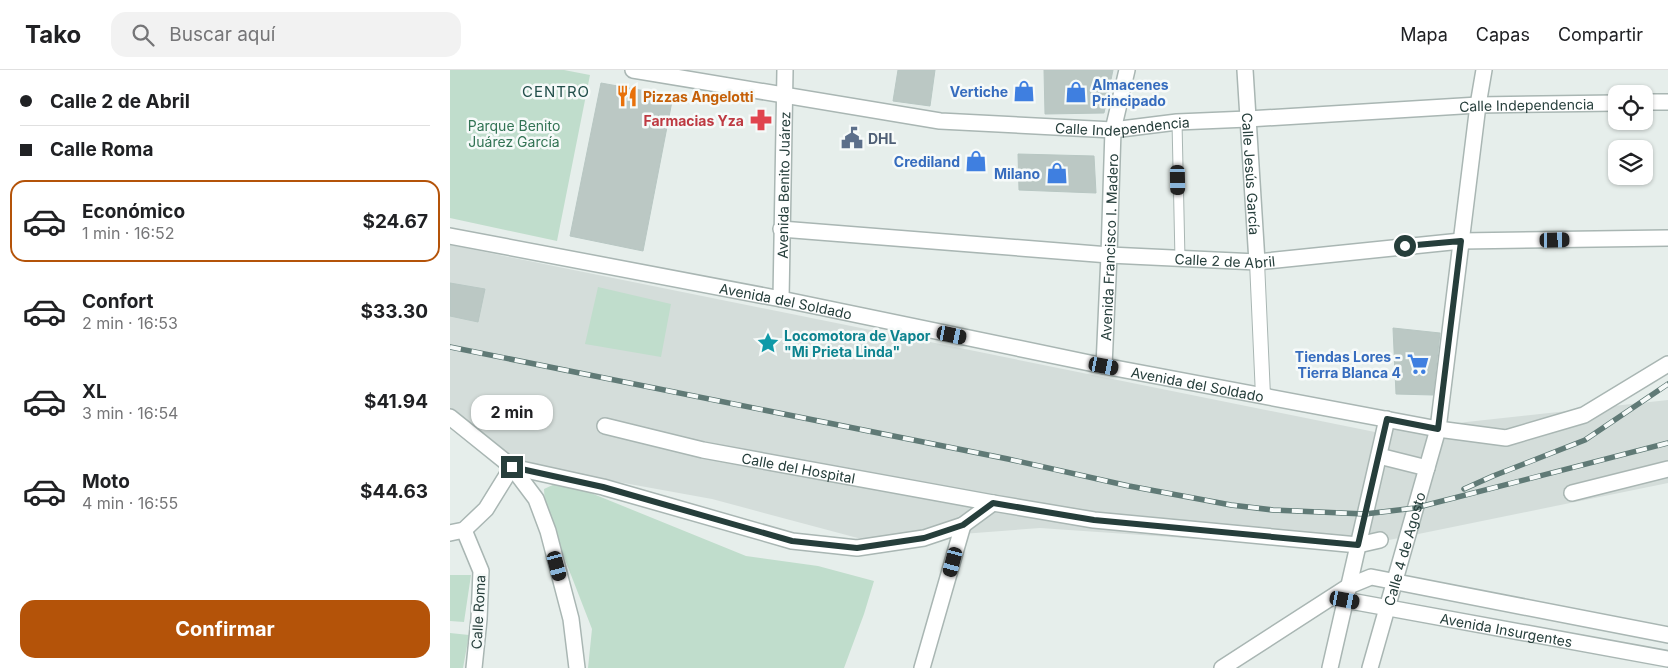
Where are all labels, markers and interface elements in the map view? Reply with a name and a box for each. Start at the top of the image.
search box [111,12,461,57]
text: Tako [25,20,81,49]
icon: search [129,21,157,49]
text: Buscar aquí [169,23,275,46]
text: Mapa [1400,24,1448,45]
text: Capas [1476,24,1530,45]
text: Compartir [1558,24,1643,45]
place label: Almacenes Principado [1092,76,1169,109]
shop icon: Vertiche [1011,78,1037,104]
shop icon: Almacenes Principado [1063,79,1089,105]
district label: CENTRO [522,82,590,101]
restaurant icon: Pizzas Angelotti [614,83,640,109]
place label: Vertiche [950,83,1008,100]
map controls [1608,85,1653,185]
button: locate [1608,85,1653,130]
place label: Pizzas Angelotti [643,88,754,105]
text: Calle 2 de Abril [50,90,190,113]
street label: Calle Independencia [1459,95,1594,115]
pharmacy icon: Farmacias Yza [748,107,774,133]
street label: Avenida Benito Juárez [773,111,793,259]
place label: Farmacias Yza [643,112,744,129]
street label: Calle Jesús García [1239,112,1264,236]
street label: Calle Independencia [1055,113,1190,138]
park label: Parque Benito Juárez García [468,117,560,150]
public building icon: DHL [839,125,865,151]
place label: DHL [868,130,897,147]
text: Calle Roma [50,138,153,161]
button: layers [1608,140,1653,185]
shop icon: Crediland [963,148,989,174]
place label: Crediland [894,153,960,170]
street label: Avenida Francisco I. Madero [1097,153,1121,341]
shop icon: Milano [1044,160,1070,186]
place label: Milano [994,165,1040,182]
car [1170,165,1185,195]
icon: car [22,199,67,244]
text: Económico [82,200,185,223]
text: $24.67 [363,210,428,233]
text: 1 min · 16:52 [82,223,174,243]
car [1539,232,1570,248]
route start [1394,235,1416,257]
street label: Calle 2 de Abril [1174,250,1276,271]
street label: Avenida del Soldado [718,279,854,322]
icon: car [22,289,67,334]
text: Confort [82,290,153,313]
text: $33.30 [360,300,428,323]
text: 2 min · 16:53 [82,313,178,333]
car [935,325,968,345]
place label: Locomotora de Vapor "Mi Prieta Linda" [784,327,931,360]
place icon: Locomotora de Vapor "Mi Prieta Linda" [755,330,781,356]
place label: Tiendas Lores - Tierra Blanca 4 [1295,348,1401,381]
supermarket icon: Tiendas Lores - Tierra Blanca 4 [1405,351,1431,377]
car [1087,356,1120,376]
street label: Avenida del Soldado [1130,363,1265,404]
icon: car [22,379,67,424]
text: XL [82,380,107,403]
text: $41.94 [364,390,428,413]
callout: 2 min [471,394,553,430]
text: 2 min [491,402,533,422]
text: 3 min · 16:54 [82,403,178,423]
street label: Calle del Hospital [740,449,857,486]
route end [501,456,523,478]
icon: car [22,469,67,514]
text: Moto [82,470,130,493]
text: $44.63 [360,480,428,503]
street label: Calle 4 de Agosto [1380,490,1428,608]
text: 4 min · 16:55 [82,493,178,513]
car [941,546,964,578]
car [545,550,568,582]
street label: Calle Roma [468,574,488,650]
car [1328,590,1361,610]
button: Confirmar [20,600,430,658]
street label: Avenida Insurgentes [1439,609,1574,650]

